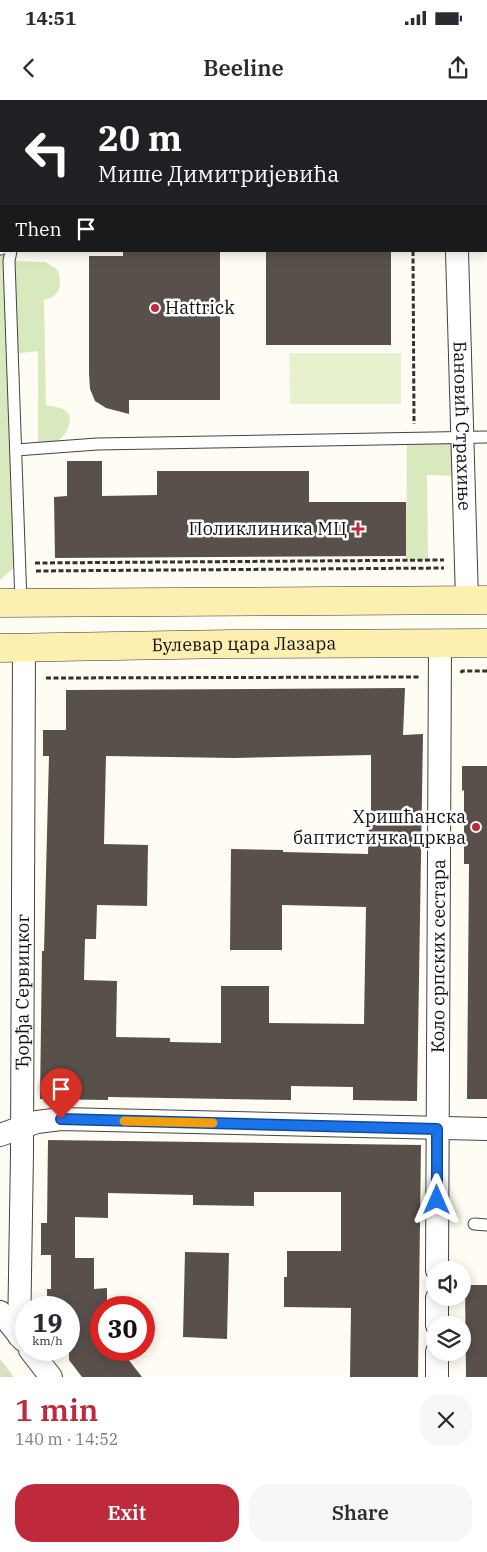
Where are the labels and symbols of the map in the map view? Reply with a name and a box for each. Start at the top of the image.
place label: Hattrick [165,296,235,319]
marker: Hattrick [149,302,161,314]
street label: Бановић Страхиње [449,341,476,511]
place label: Поликлиника МЦ [188,517,347,540]
marker: Поликлиника МЦ [351,522,365,536]
street label: Булевар цара Лазара [151,632,336,656]
place label: Хришћанска баптистичка црква [293,805,466,849]
marker: Хришћанска баптистичка црква [470,821,482,833]
street label: Коло српских сестара [426,859,450,1053]
street label: Ђорђа Сервицког [10,914,34,1070]
pin [40,1068,82,1119]
position arrow [410,1173,462,1225]
speed limit sign: 30 [90,1296,155,1361]

